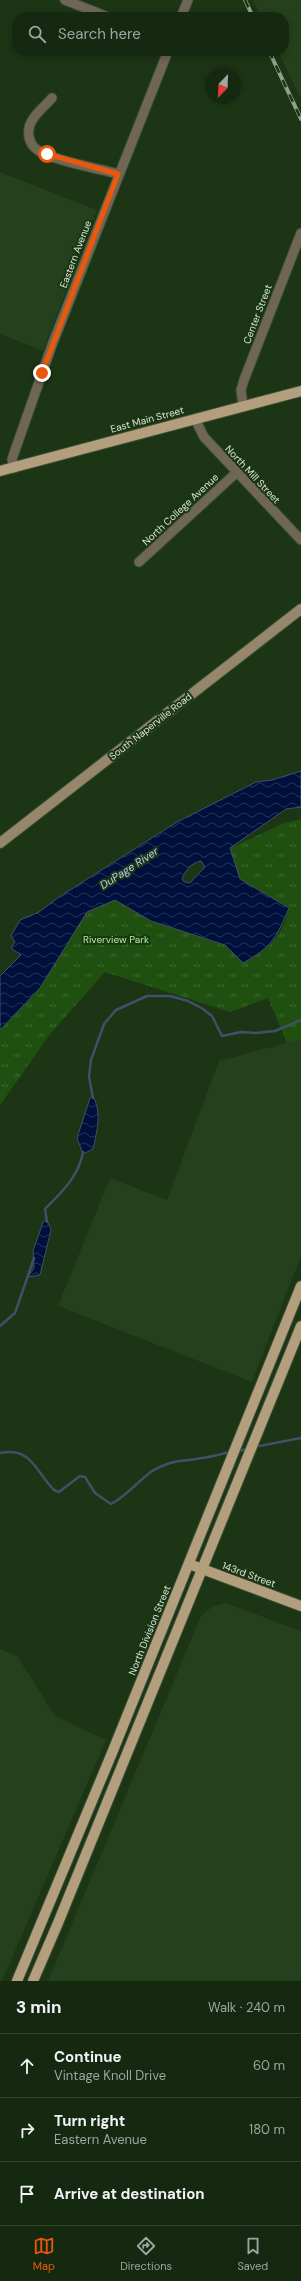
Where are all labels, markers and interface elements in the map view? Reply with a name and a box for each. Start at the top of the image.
search box [12,12,289,56]
icon: search [26,23,48,45]
text: Search here [58,24,141,44]
north arrow [205,68,241,104]
route start [38,145,56,163]
street label: Eastern Avenue [57,218,94,290]
street label: Center Street [240,282,275,346]
route end [33,364,51,382]
street label: East Main Street [109,403,185,436]
street label: North Mill Street [222,442,283,506]
street label: North College Avenue [139,470,221,548]
street label: South Naperville Road [106,690,194,763]
water label: DuPage River [97,843,162,892]
park label: Riverview Park [83,933,149,946]
street label: 143rd Street [220,1559,277,1590]
street label: North Division Street [125,1583,173,1677]
text: 3 min [16,1996,61,2018]
text: Walk · 240 m [208,1999,285,2016]
text: Continue [54,2047,122,2067]
icon: ahead [16,2055,38,2077]
text: 60 m [253,2057,285,2074]
text: Vintage Knoll Drive [54,2067,166,2084]
text: Turn right [54,2111,125,2131]
icon: right [16,2119,38,2141]
text: 180 m [249,2121,285,2138]
text: Eastern Avenue [54,2131,147,2148]
icon: arrive [16,2183,38,2205]
text: Arrive at destination [54,2184,205,2204]
tab: Map [33,2235,55,2273]
tab: Directions [120,2235,172,2273]
tab: Saved [237,2235,268,2273]

